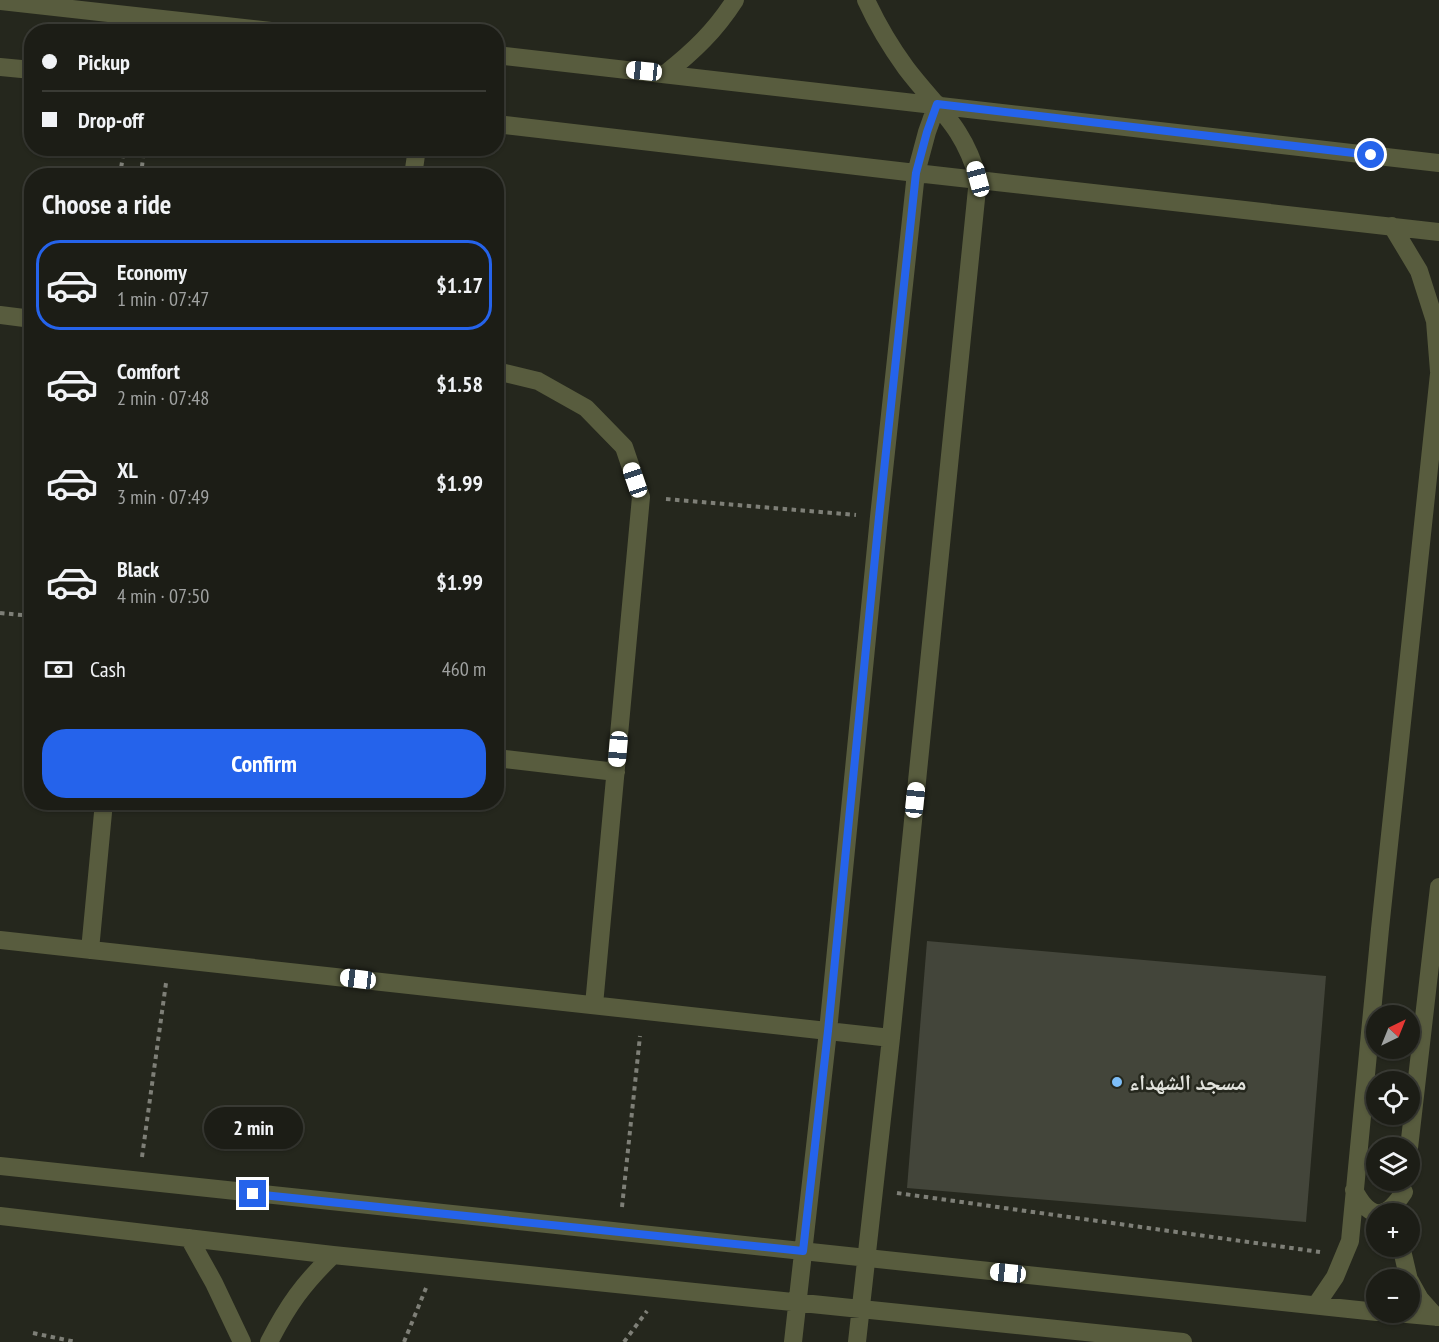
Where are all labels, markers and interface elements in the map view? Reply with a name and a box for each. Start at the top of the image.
text: Pickup [78,48,130,76]
car [625,60,663,82]
text: Drop-off [78,106,144,134]
route start [1357,141,1384,168]
car [965,159,991,199]
text: Choose a ride [42,187,171,221]
icon: car [45,258,99,312]
text: Economy [117,258,187,286]
text: $1.17 [436,271,483,299]
text: 1 min · 07:47 [117,286,209,312]
icon: car [45,357,99,411]
text: Comfort [117,357,180,385]
text: $1.58 [436,370,483,398]
text: 2 min · 07:48 [117,385,209,411]
icon: car [45,456,99,510]
text: XL [117,456,138,484]
car [621,460,649,500]
text: $1.99 [436,469,483,497]
text: 3 min · 07:49 [117,484,209,510]
icon: car [45,555,99,609]
text: Black [117,555,159,583]
text: $1.99 [436,568,483,596]
text: 4 min · 07:50 [117,583,209,609]
icon: cash [42,653,75,686]
text: Cash [90,655,126,683]
text: 460 m [442,656,486,682]
button: Confirm [42,729,486,798]
car [607,730,629,768]
car [904,781,926,819]
car [339,968,377,990]
north arrow [1366,1005,1420,1059]
map controls [1366,1005,1420,1323]
place label: مسجد الشهداء [1129,1068,1246,1096]
button: locate [1366,1071,1420,1125]
marker: مسجد الشهداء [1110,1075,1124,1089]
callout: 2 min [204,1107,302,1149]
text: 2 min [233,1115,274,1141]
button: layers [1366,1137,1420,1191]
route end [239,1180,266,1207]
button: + [1366,1203,1420,1257]
car [989,1262,1027,1284]
button: − [1366,1269,1420,1323]

